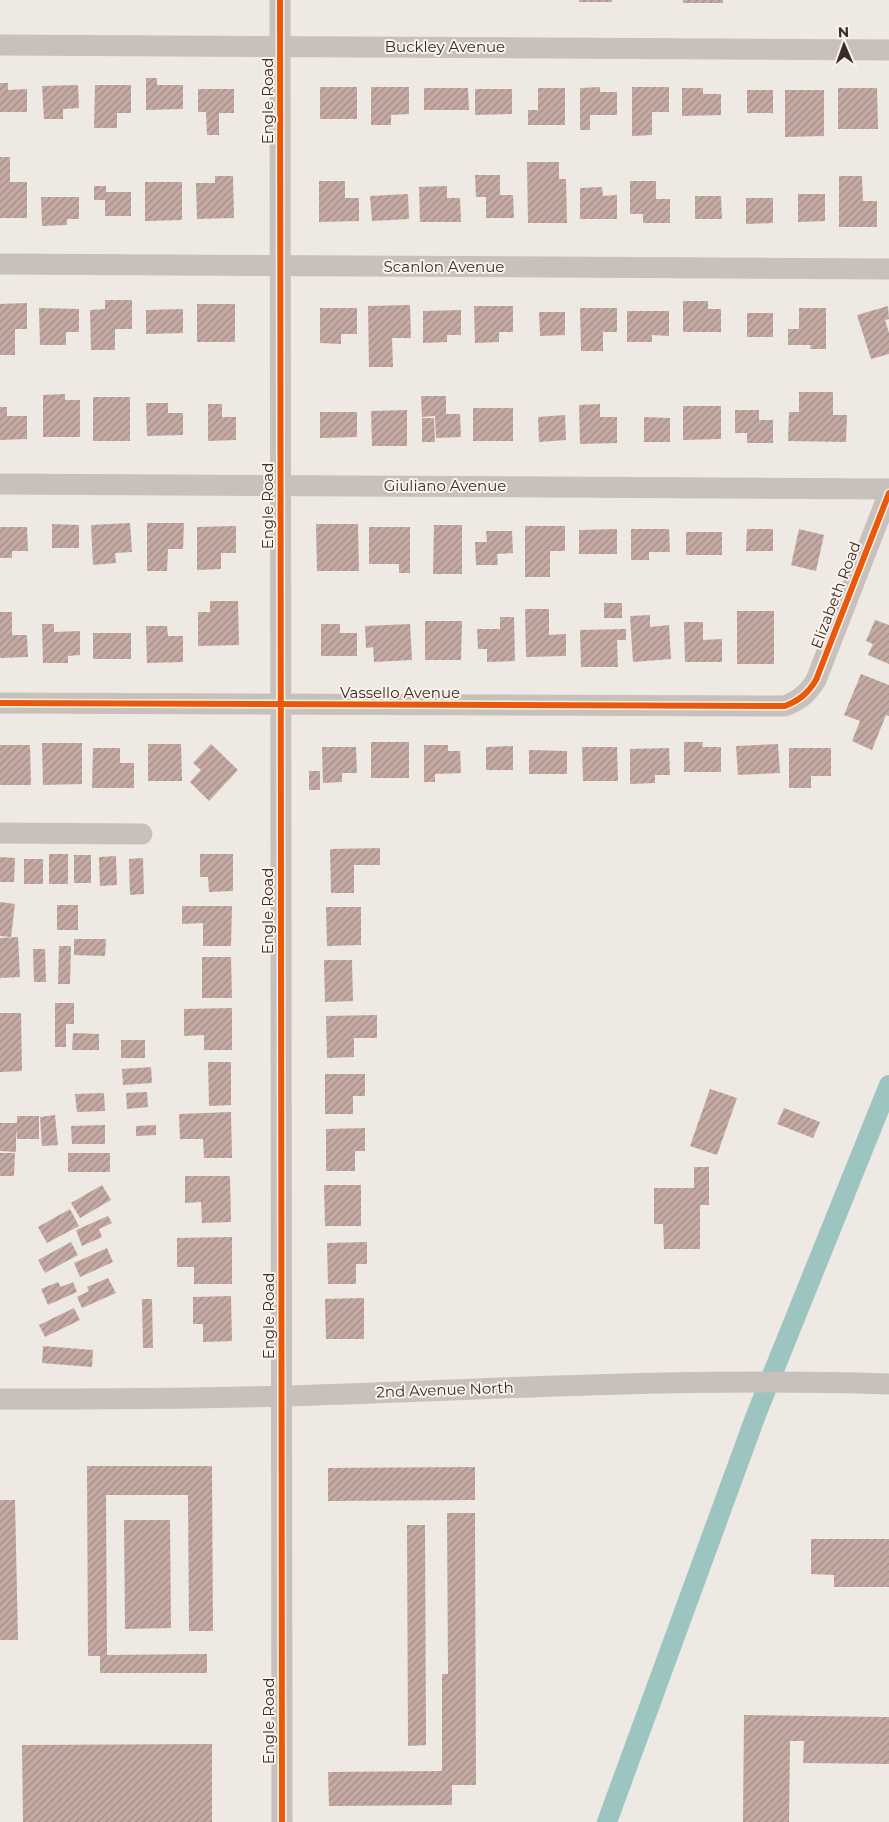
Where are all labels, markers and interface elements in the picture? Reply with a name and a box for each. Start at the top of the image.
north arrow [819,20,869,70]
text: N [838,23,850,41]
street label: Buckley Avenue [385,37,505,56]
street label: Engle Road [258,58,277,144]
street label: Scanlon Avenue [384,257,504,276]
street label: Engle Road [258,463,277,549]
street label: Giuliano Avenue [384,476,506,495]
street label: Elizabeth Road [806,539,865,651]
street label: Vassello Avenue [340,683,460,702]
street label: Engle Road [258,868,277,954]
street label: Engle Road [259,1273,278,1359]
street label: 2nd Avenue North [376,1378,514,1401]
street label: Engle Road [259,1678,278,1764]

